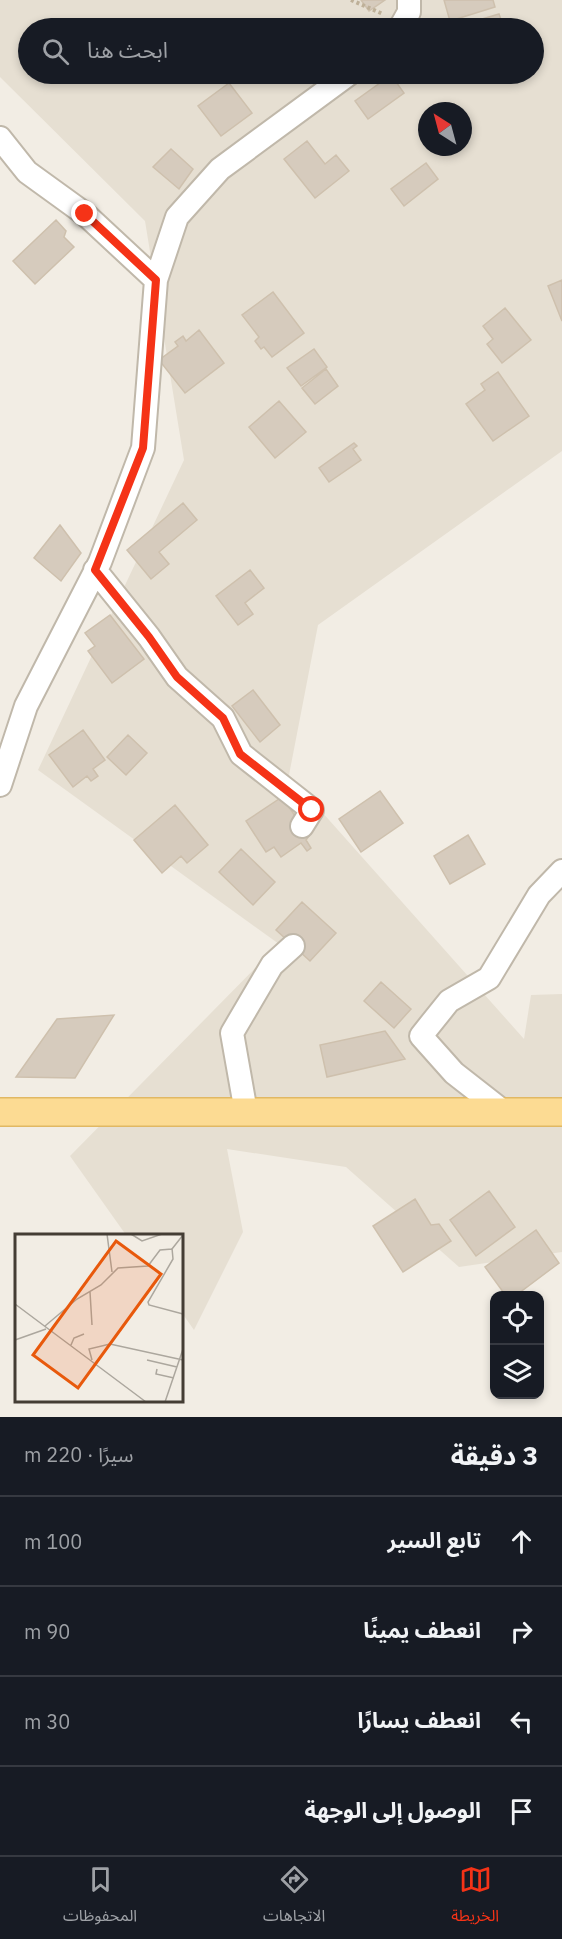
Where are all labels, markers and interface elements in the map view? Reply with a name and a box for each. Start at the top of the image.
search box [18,18,544,84]
icon: search [39,35,72,68]
text: ابحث هنا [87,35,168,64]
north arrow [418,102,472,156]
route end [71,200,97,226]
route start [298,796,324,822]
inset map [15,1234,183,1402]
map controls [490,1291,544,1399]
button: locate [490,1291,544,1345]
button: layers [490,1345,544,1399]
text: 3 دقيقة [451,1438,538,1472]
text: سيرًا · 220 m [24,1441,133,1468]
text: تابع السير [388,1525,481,1554]
icon: ahead [505,1525,538,1558]
text: 100 m [24,1528,82,1555]
text: انعطف يمينًا [363,1615,481,1644]
icon: right [505,1615,538,1648]
text: 90 m [24,1618,70,1645]
text: انعطف يسارًا [358,1705,481,1734]
icon: left [505,1705,538,1738]
text: 30 m [24,1708,70,1735]
text: الوصول إلى الوجهة [304,1795,481,1824]
icon: arrive [505,1795,538,1828]
tab: المحفوظات [63,1863,137,1933]
tab: الاتجاهات [263,1863,325,1933]
tab: الخريطة [451,1863,499,1933]

